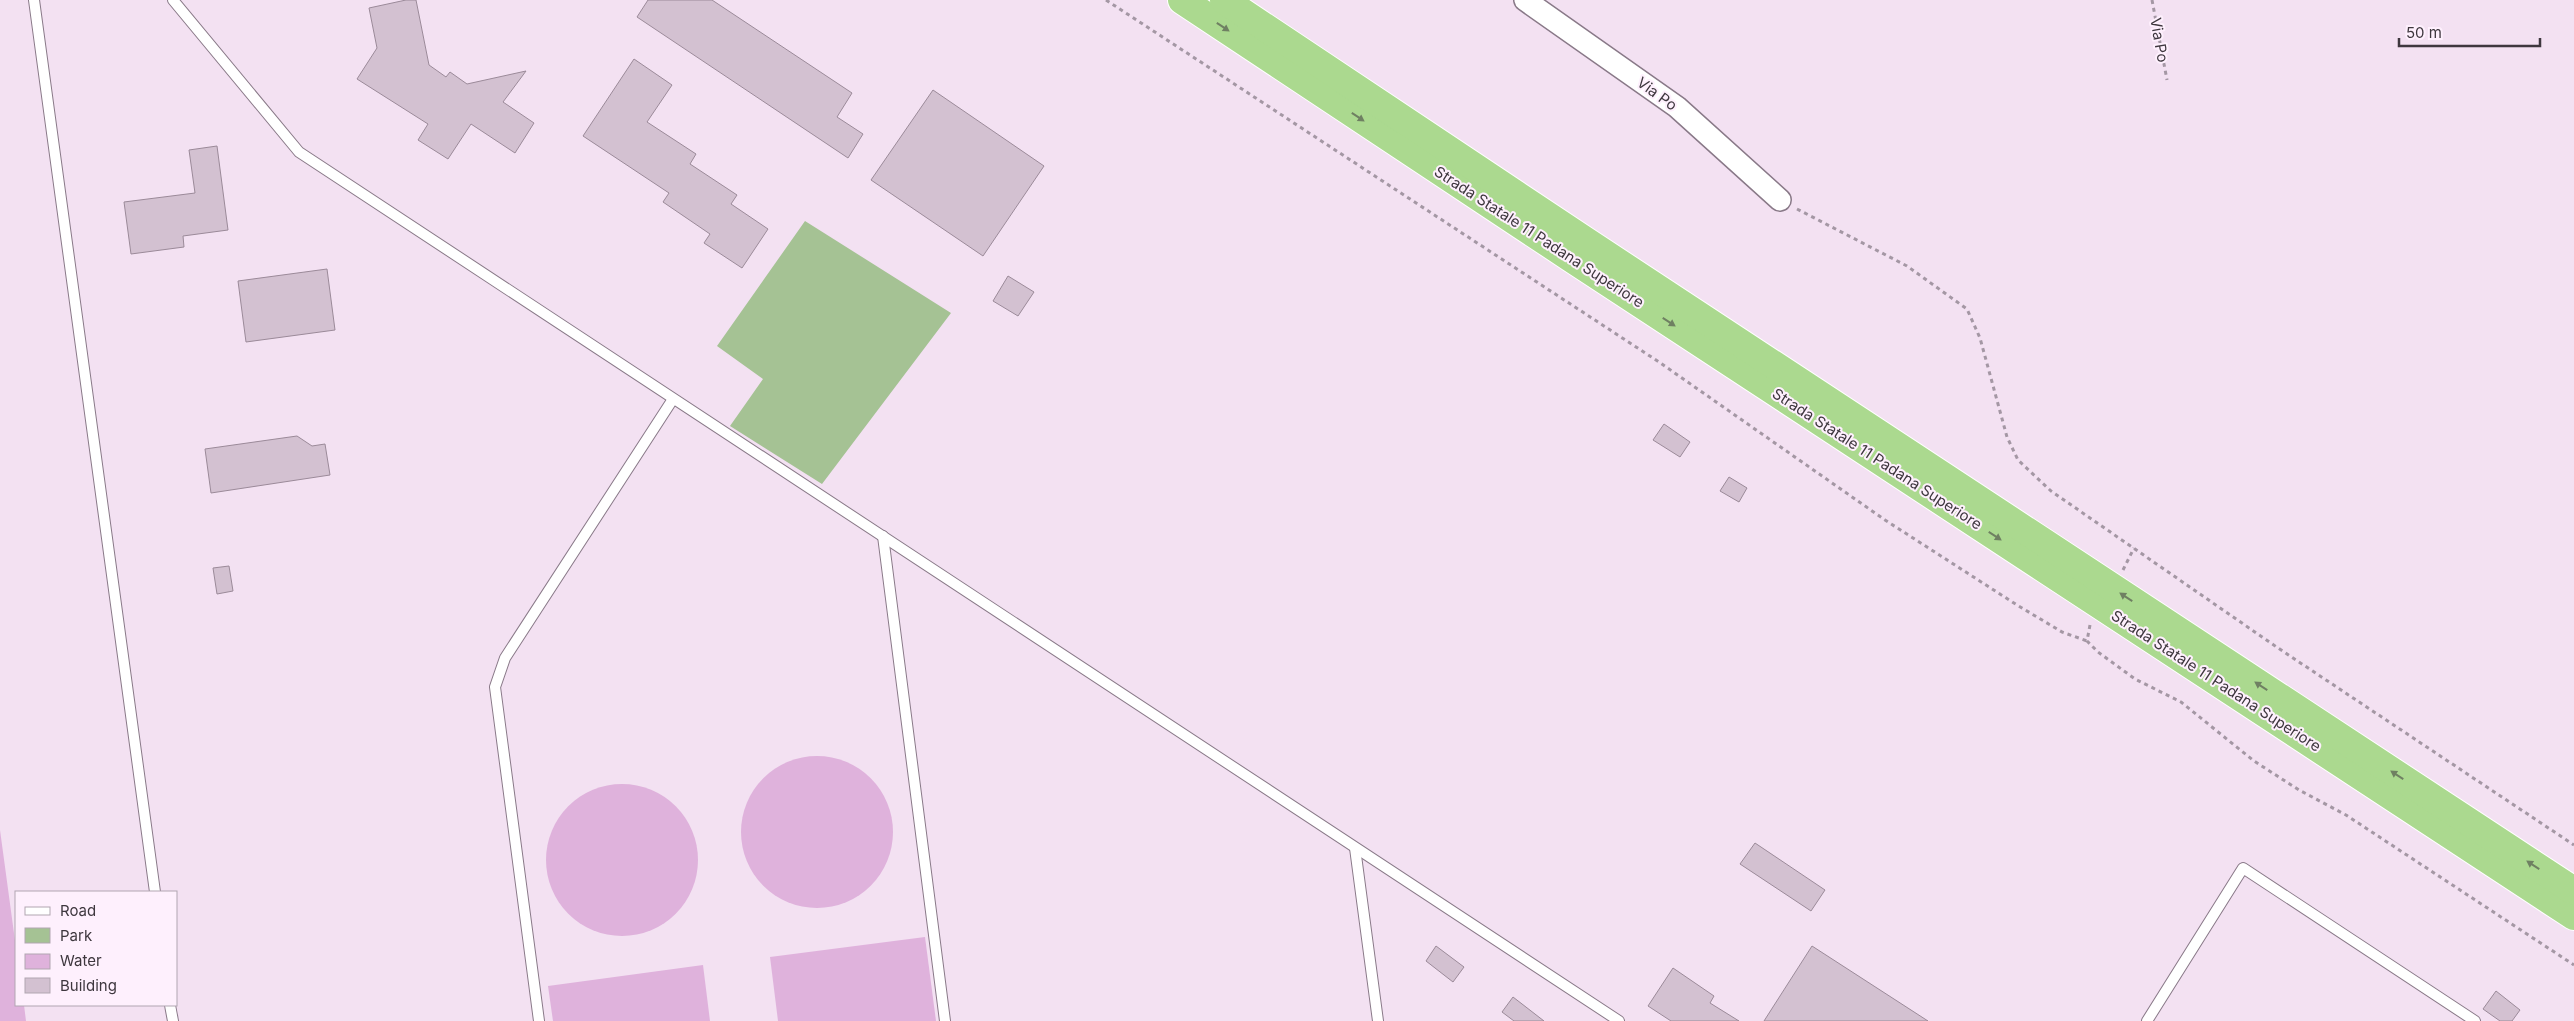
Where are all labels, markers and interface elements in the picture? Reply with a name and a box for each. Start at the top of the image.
scale bar [2399,15,2540,47]
street label: Via Po [2146,16,2173,64]
one-way arrow [1216,22,1230,32]
text: 50 m [2406,23,2442,42]
street label: Via Po [1633,73,1681,115]
one-way arrow [1351,112,1365,122]
street label: Strada Statale 11 Padana Superiore [1431,162,1648,312]
one-way arrow [1662,318,1676,327]
street label: Strada Statale 11 Padana Superiore [1769,384,1986,534]
one-way arrow [1988,531,2002,541]
one-way arrow [2119,592,2132,602]
street label: Strada Statale 11 Padana Superiore [2108,606,2325,756]
one-way arrow [2255,682,2268,691]
one-way arrow [2391,771,2404,780]
one-way arrow [2527,860,2540,869]
legend [15,891,178,1006]
text: Road [60,901,96,920]
text: Park [60,926,93,945]
text: Water [60,951,102,970]
text: Building [60,976,117,995]

